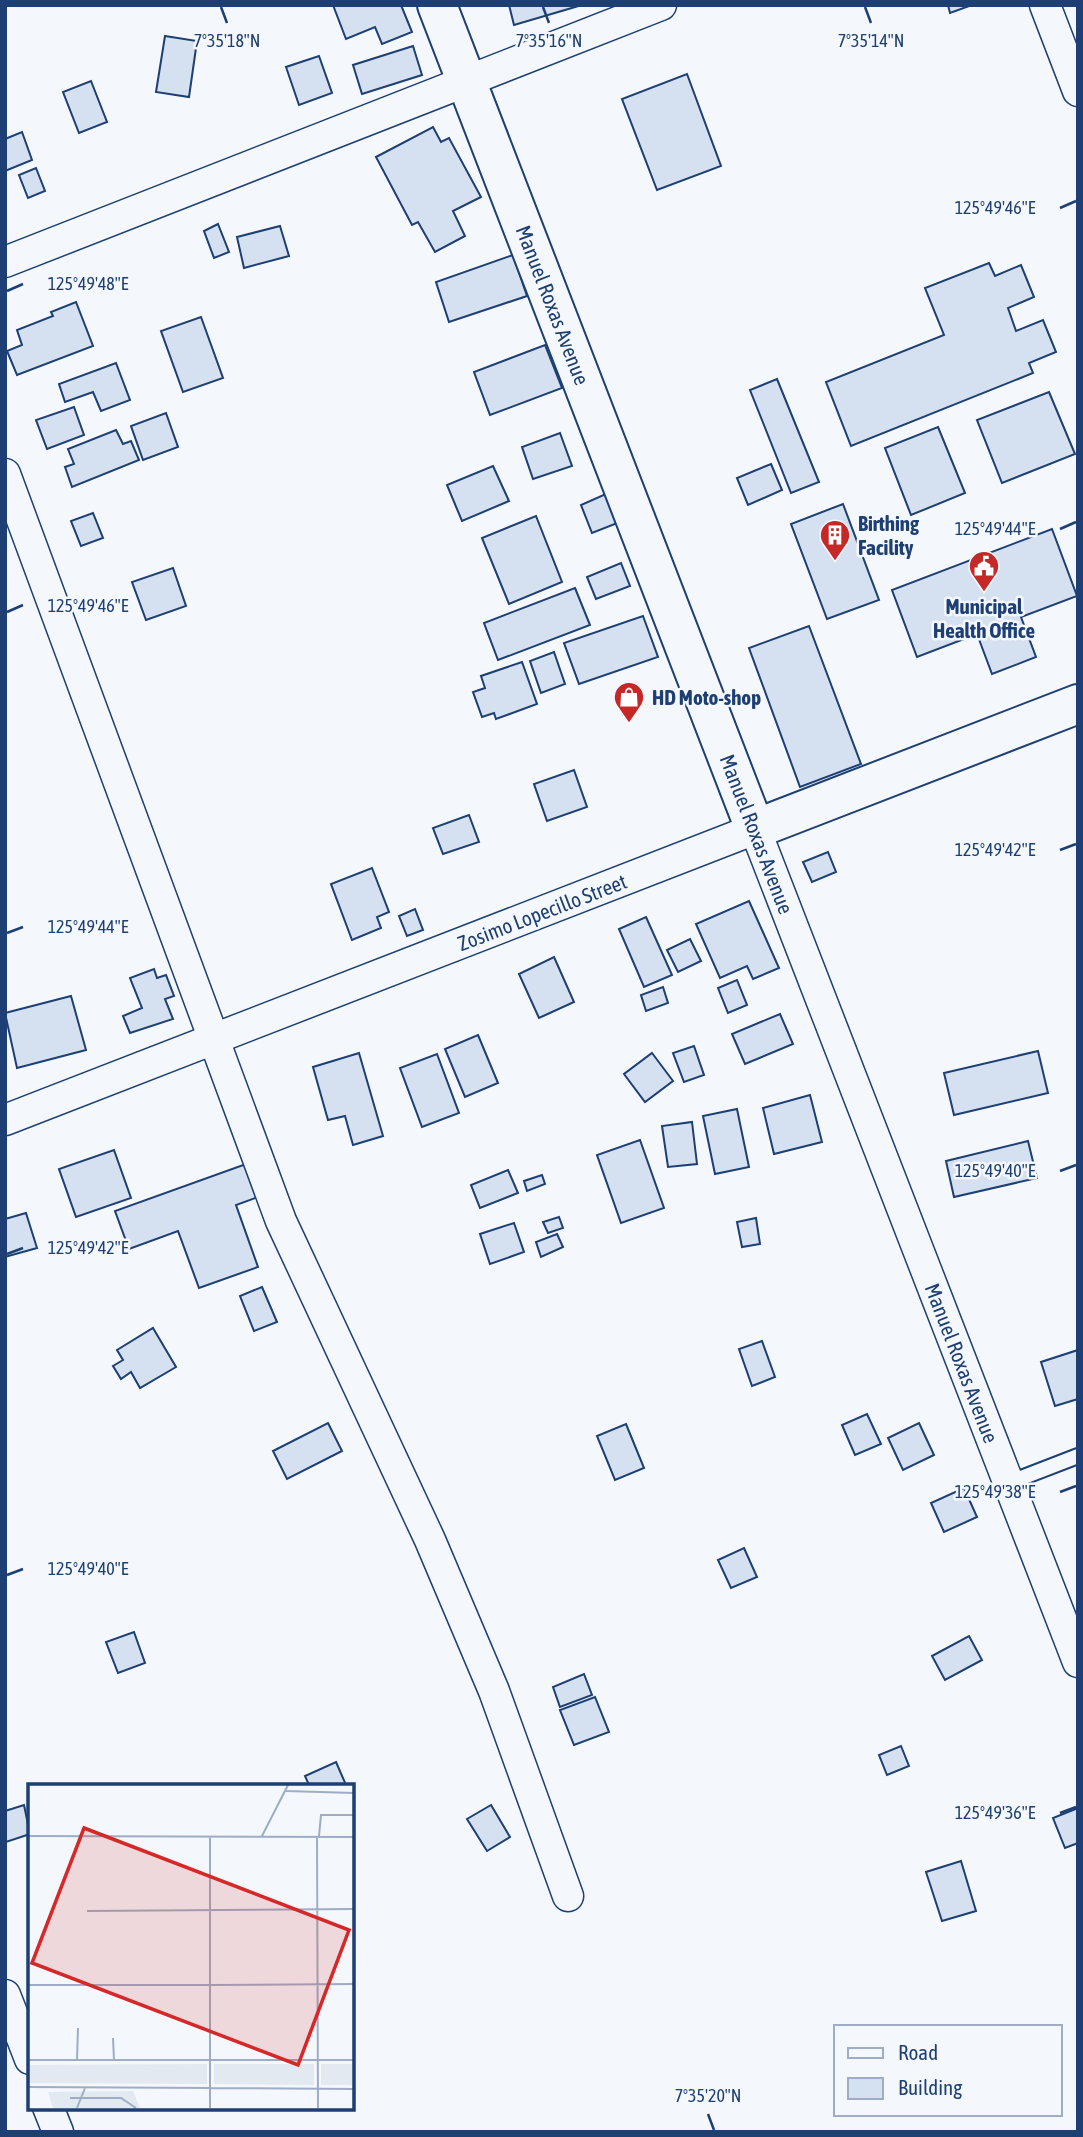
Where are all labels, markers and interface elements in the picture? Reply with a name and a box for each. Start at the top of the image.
text: 7°35'18"N [194,30,260,51]
text: 7°35'16"N [516,30,582,51]
text: 7°35'14"N [838,30,904,51]
text: 125°49'46"E [955,197,1036,218]
street label: Manuel Roxas Avenue [512,222,594,388]
text: 125°49'48"E [48,273,129,294]
place label: Birthing Facility [858,511,920,559]
building icon: Birthing Facility [818,518,852,562]
text: 125°49'44"E [955,518,1036,539]
public building icon: Municipal Health Office [967,549,1001,593]
place label: Municipal Health Office [933,594,1035,642]
text: 125°49'46"E [48,595,129,616]
shop icon: HD Moto-shop [612,680,646,724]
place label: HD Moto-shop [652,685,761,709]
street label: Manuel Roxas Avenue [716,751,798,917]
text: 125°49'42"E [955,839,1036,860]
street label: Zosimo Lopecillo Street [454,869,630,955]
text: 125°49'44"E [48,916,129,937]
text: 125°49'40"E [955,1160,1036,1181]
text: 125°49'42"E [48,1237,129,1258]
street label: Manuel Roxas Avenue [921,1280,1003,1446]
text: 125°49'38"E [955,1481,1036,1502]
text: 125°49'40"E [48,1558,129,1579]
inset map [28,1784,354,2109]
text: 125°49'36"E [955,1802,1036,1823]
legend [834,2025,1062,2116]
text: Road [898,2040,938,2064]
text: Building [898,2075,962,2099]
text: 7°35'20"N [675,2085,741,2106]

